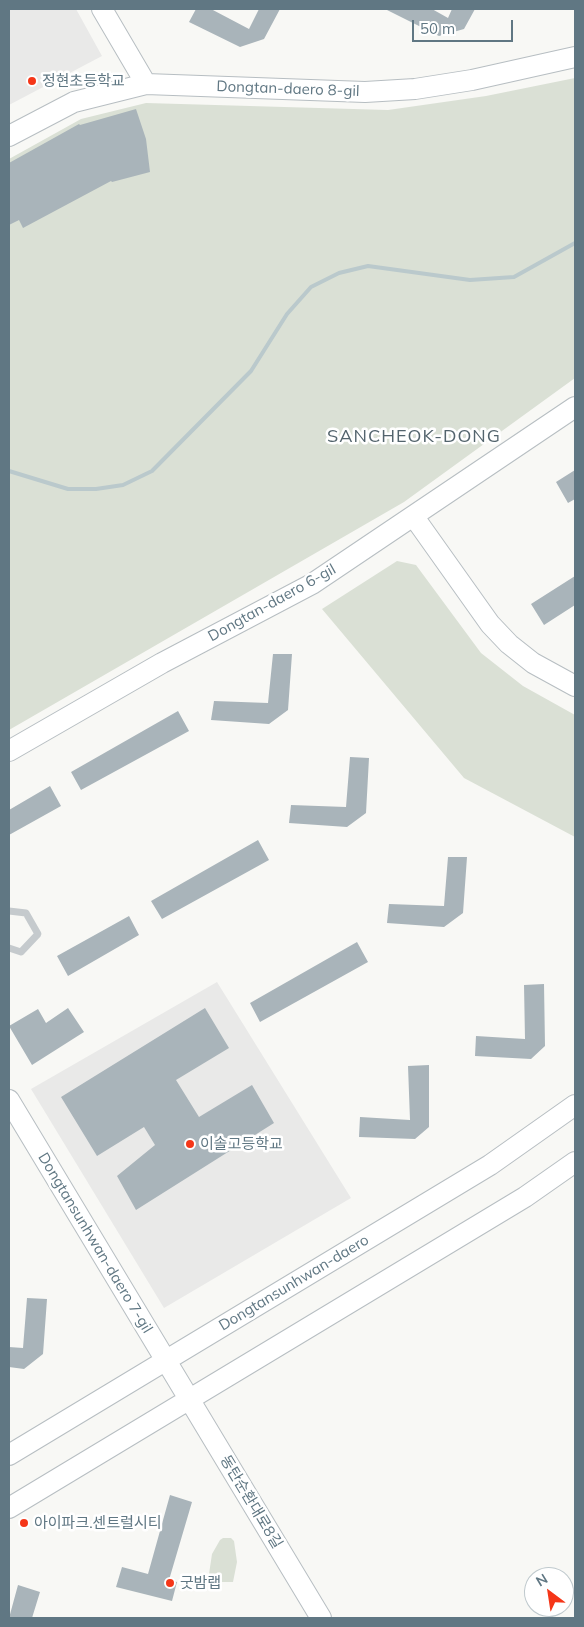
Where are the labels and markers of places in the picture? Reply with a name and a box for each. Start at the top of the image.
place label: 정현초등학교 [42,72,125,90]
marker: 정현초등학교 [26,75,38,87]
place label: 이솔고등학교 [200,1135,283,1153]
marker: 이솔고등학교 [184,1138,196,1150]
place label: 아이파크.센트럴시티 [34,1514,162,1532]
marker: 아이파크.센트럴시티 [18,1517,30,1529]
place label: 굿밤랩 [180,1574,221,1592]
marker: 굿밤랩 [164,1577,176,1589]

